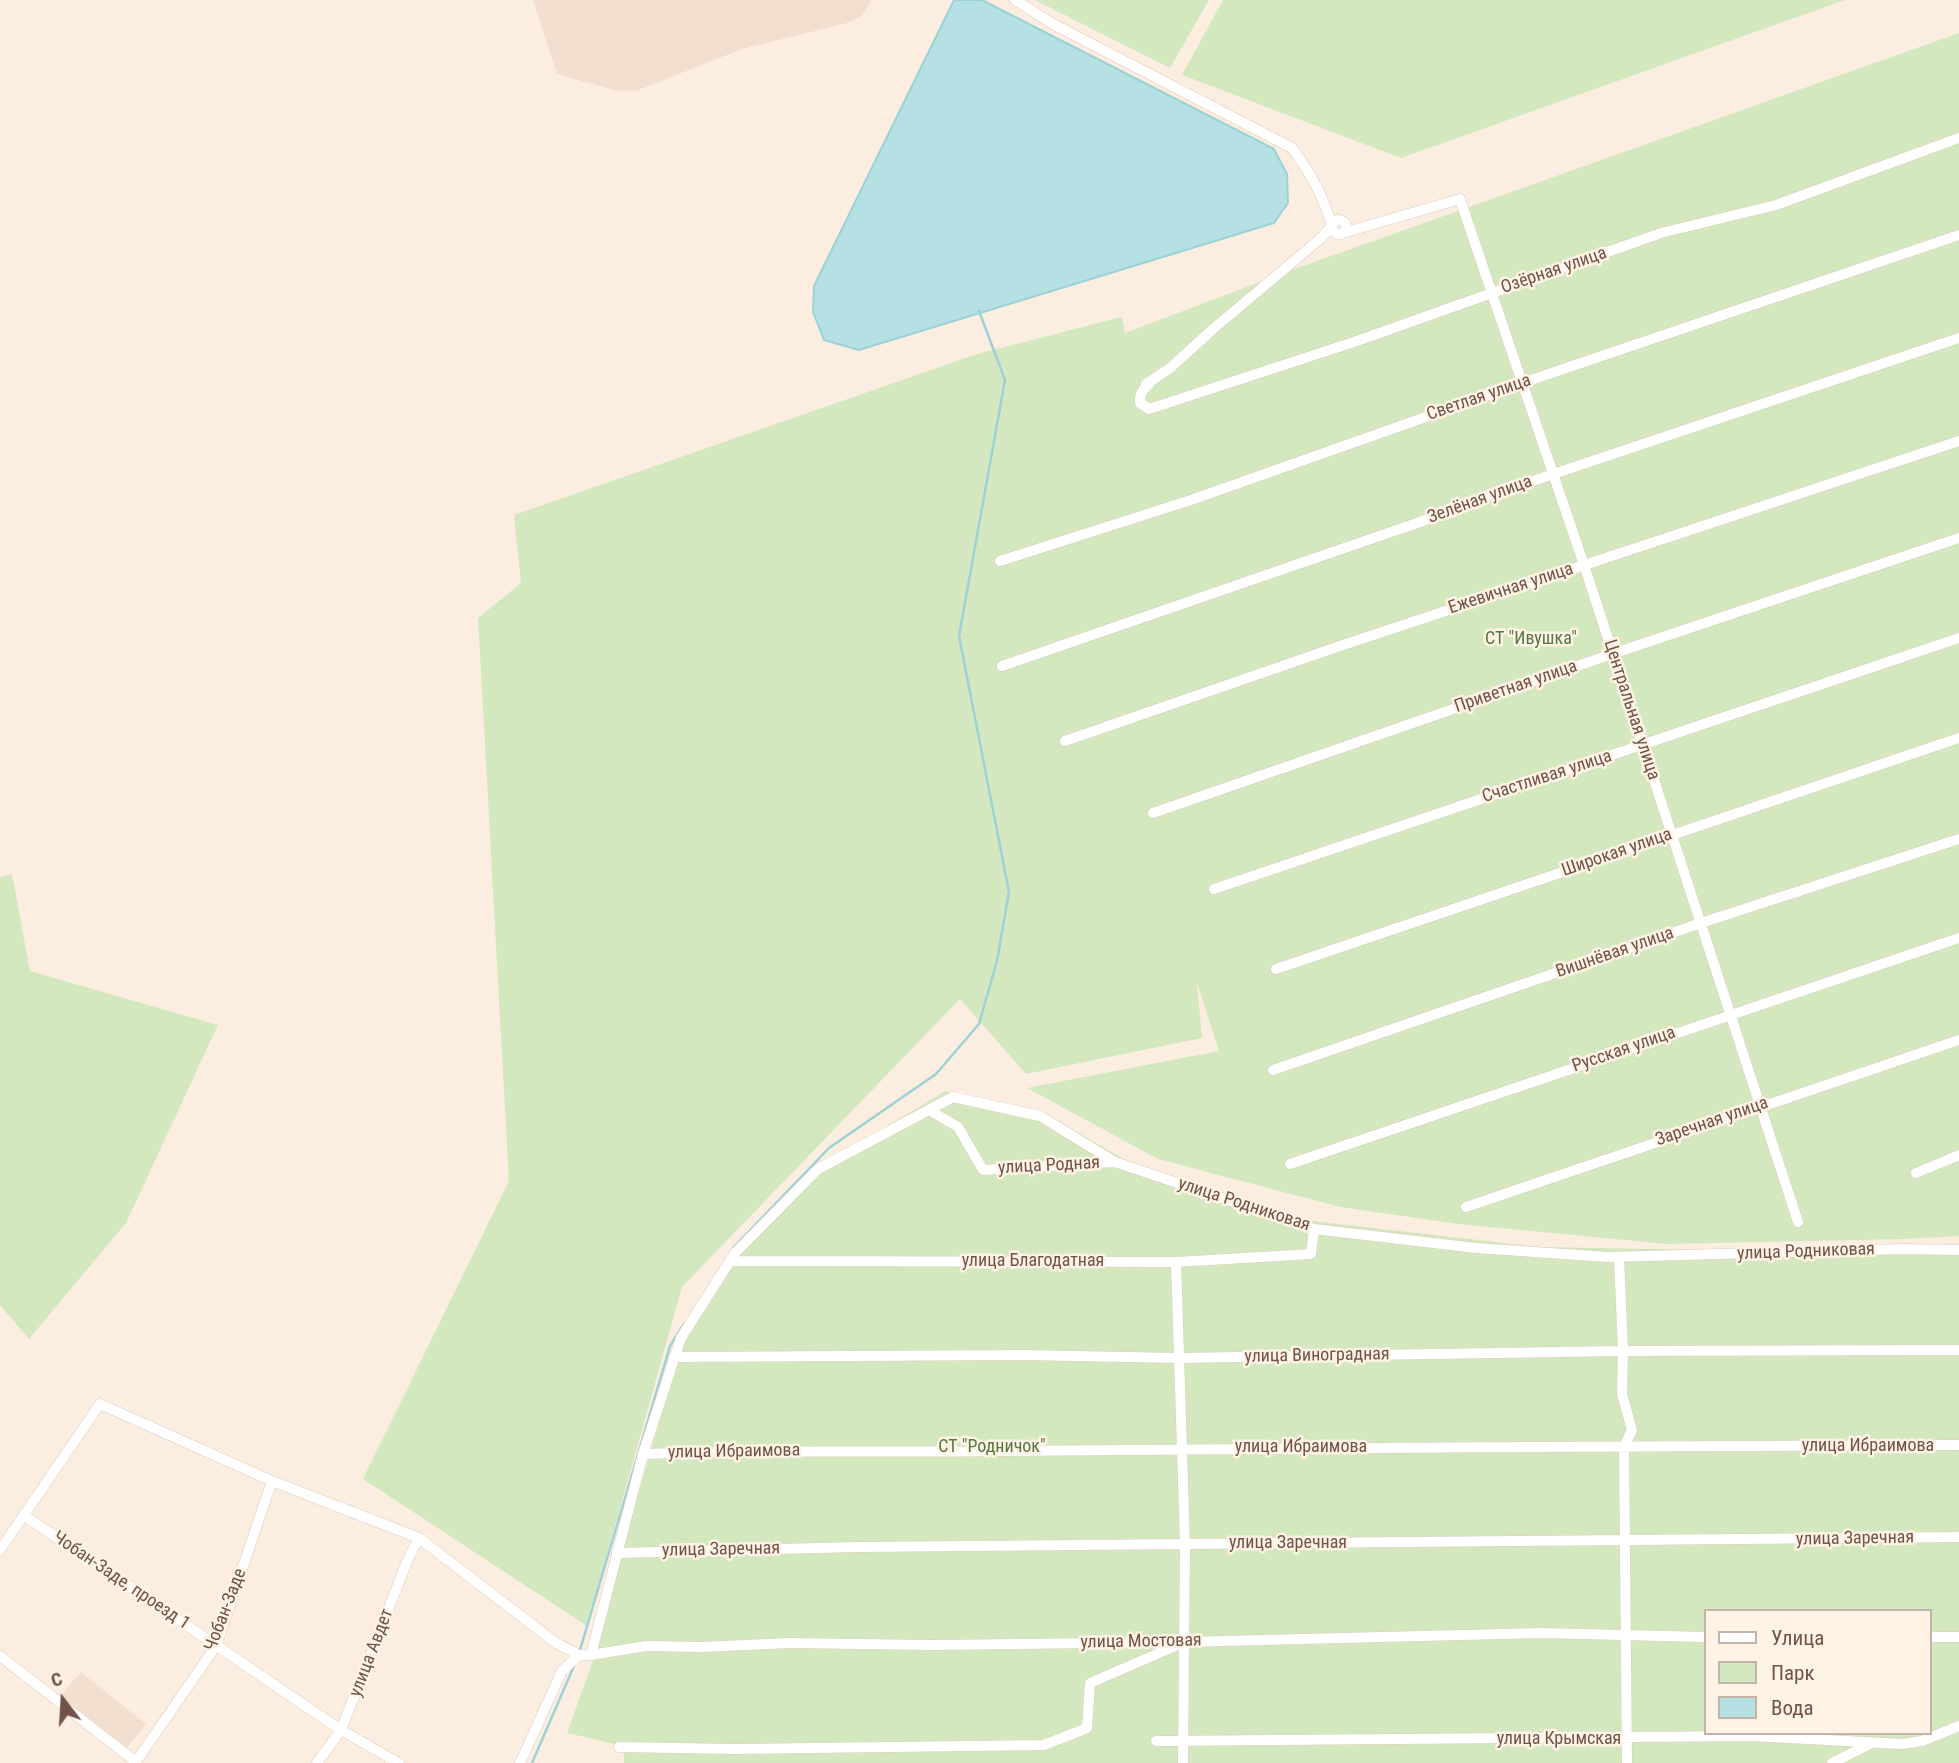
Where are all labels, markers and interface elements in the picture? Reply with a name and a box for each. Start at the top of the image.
street label: Озёрная улица [1498,243,1610,299]
street label: Светлая улица [1424,370,1534,426]
street label: Зелёная улица [1425,471,1535,529]
street label: Ежевичная улица [1446,559,1576,619]
park label: СТ "Ивушка" [1485,628,1577,650]
street label: Центральная улица [1598,637,1664,783]
street label: Приветная улица [1452,656,1580,718]
street label: Счастливая улица [1479,746,1615,808]
street label: Широкая улица [1559,824,1675,882]
street label: Вишнёвая улица [1553,923,1677,983]
street label: Русская улица [1570,1022,1678,1078]
street label: Заречная улица [1653,1093,1771,1151]
street label: улица Родная [997,1153,1101,1179]
street label: улица Родниковая [1175,1173,1313,1237]
street label: улица Родниковая [1737,1239,1875,1265]
street label: улица Благодатная [962,1250,1104,1272]
street label: улица Виноградная [1244,1344,1390,1368]
street label: улица Ибраимова [1802,1435,1934,1457]
park label: СТ "Родничок" [938,1436,1046,1458]
street label: улица Ибраимова [1235,1436,1367,1458]
street label: улица Ибраимова [668,1440,800,1464]
street label: Чобан-Заде, проезд 1 [48,1527,194,1635]
street label: улица Заречная [1796,1527,1914,1551]
street label: улица Заречная [1229,1532,1347,1554]
street label: улица Заречная [662,1538,780,1562]
street label: Чобан-Заде [200,1566,252,1654]
street label: улица Авдет [345,1606,399,1700]
legend [1703,1609,1931,1735]
text: Улица [1771,1626,1824,1650]
street label: улица Мостовая [1080,1630,1202,1654]
text: Парк [1771,1661,1815,1685]
north arrow [28,1665,98,1735]
text: С [48,1667,65,1692]
text: Вода [1771,1696,1814,1720]
street label: улица Крымская [1497,1728,1621,1750]

